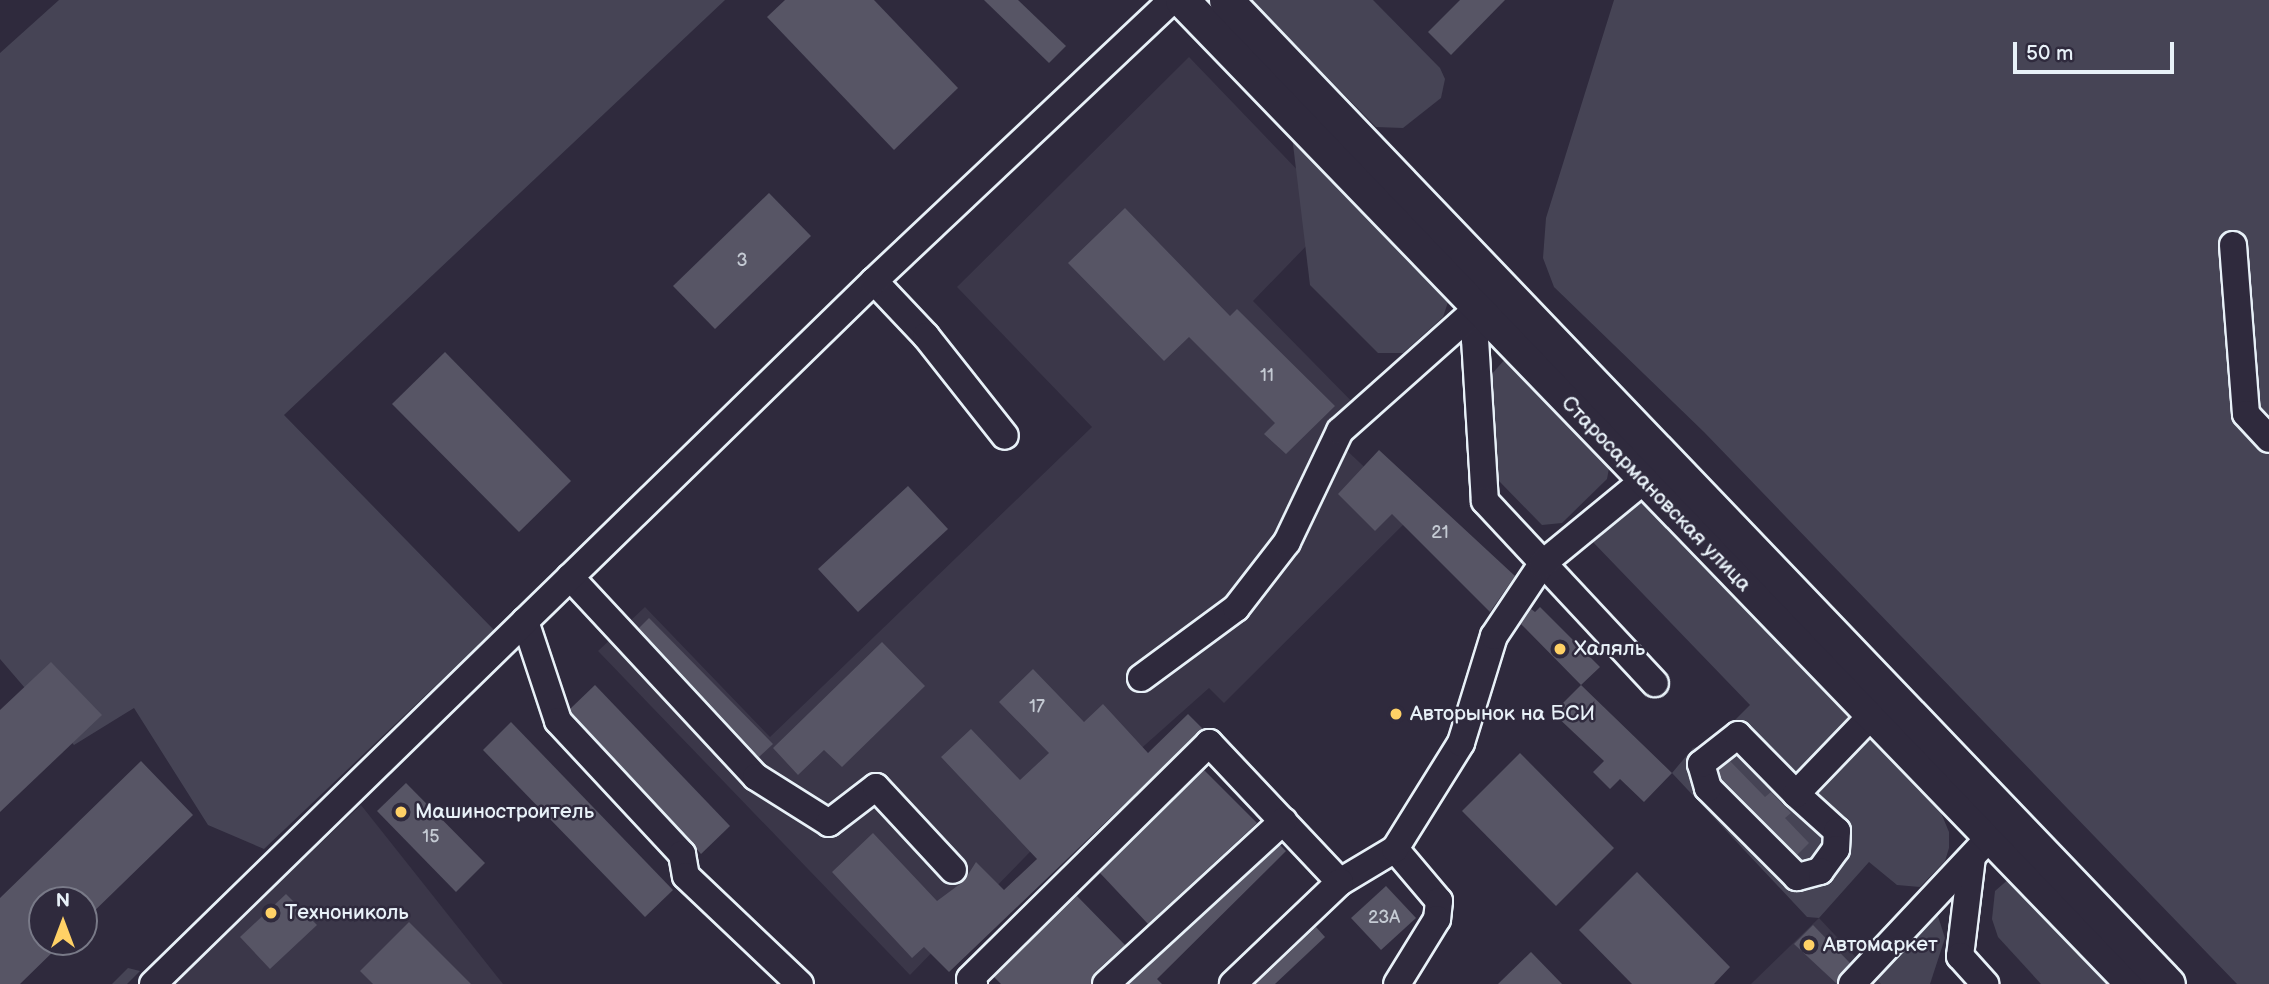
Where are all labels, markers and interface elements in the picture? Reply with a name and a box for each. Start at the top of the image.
scale bar [2017,28,2178,72]
text: 50 m [2026,41,2073,66]
house number: 3 [736,250,748,272]
house number: 11 [1260,365,1274,387]
street label: Старосармановская улица [1556,391,1756,597]
house number: 21 [1431,522,1449,544]
place label: Халяль [1574,636,1645,662]
marker: Халяль [1552,641,1568,657]
house number: 17 [1029,696,1045,718]
place label: Авторынок на БСИ [1410,701,1595,727]
marker: Авторынок на БСИ [1388,706,1404,722]
place label: Машиностроитель [415,799,594,825]
marker: Машиностроитель [393,804,409,820]
house number: 15 [422,826,440,848]
north arrow [28,886,98,956]
text: N [56,890,70,913]
place label: Технониколь [285,900,409,926]
marker: Технониколь [263,905,279,921]
house number: 23А [1368,907,1400,929]
place label: Автомаркет [1823,932,1938,958]
marker: Автомаркет [1801,937,1817,953]

